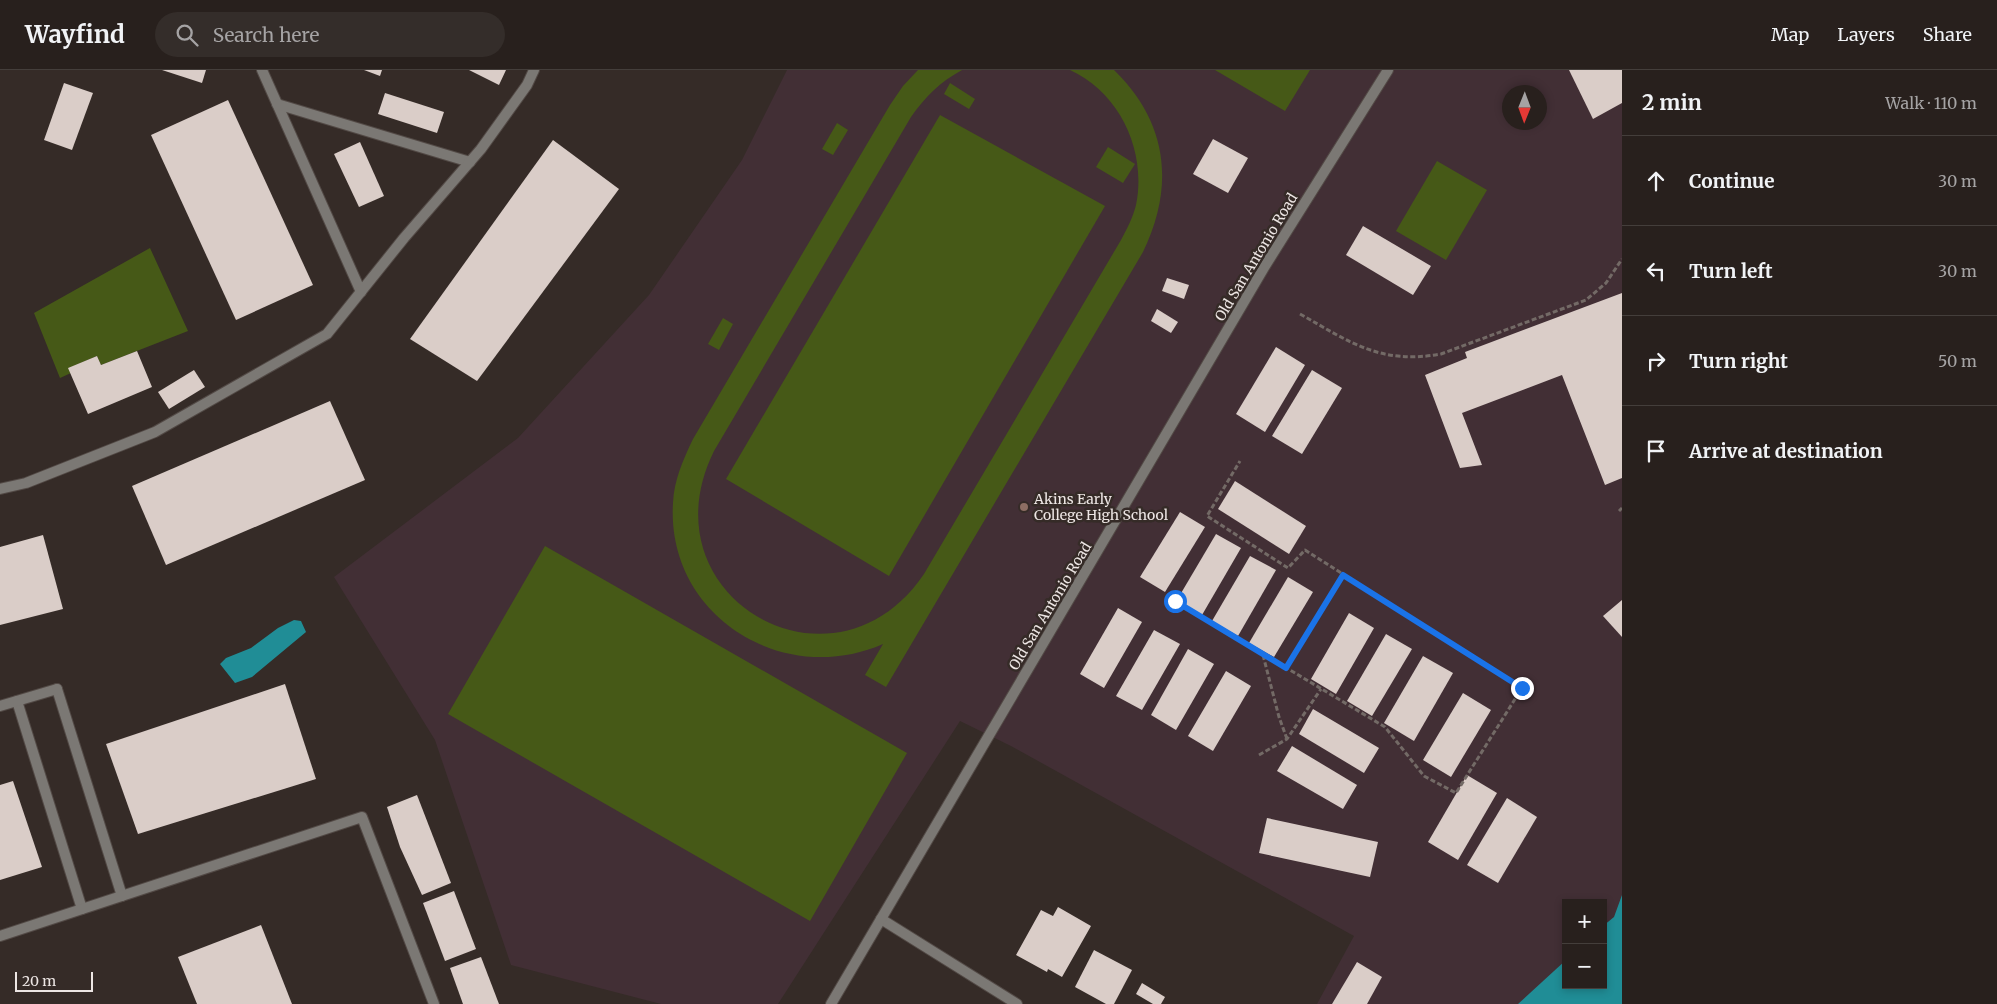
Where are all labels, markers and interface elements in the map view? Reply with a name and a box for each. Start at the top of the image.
search box [155,12,505,57]
text: Wayfind [25,19,125,50]
icon: search [173,21,201,49]
text: Search here [213,23,319,47]
text: Map [1771,23,1809,46]
text: Layers [1837,23,1895,46]
text: Share [1923,23,1972,46]
north arrow [1502,85,1547,130]
text: 2 min [1642,89,1702,116]
text: Walk · 110 m [1885,93,1977,113]
icon: ahead [1642,167,1670,195]
text: Continue [1689,169,1775,193]
text: 30 m [1938,171,1977,191]
street label: Old San Antonio Road [1211,189,1302,324]
icon: left [1642,257,1670,285]
text: Turn left [1689,259,1773,283]
text: 30 m [1938,261,1977,281]
icon: right [1642,347,1670,375]
text: Turn right [1689,349,1788,373]
text: 50 m [1938,351,1977,371]
icon: arrive [1642,437,1670,465]
text: Arrive at destination [1689,439,1883,463]
place label: Akins Early College High School [1033,490,1169,524]
marker: Akins Early College High School [1018,501,1030,513]
street label: Old San Antonio Road [1005,538,1096,673]
route start [1164,590,1187,613]
route end [1511,677,1534,700]
map controls [1562,899,1607,989]
button: + [1562,899,1607,944]
button: − [1562,944,1607,989]
scale bar [15,969,92,992]
text: 20 m [22,972,56,990]

